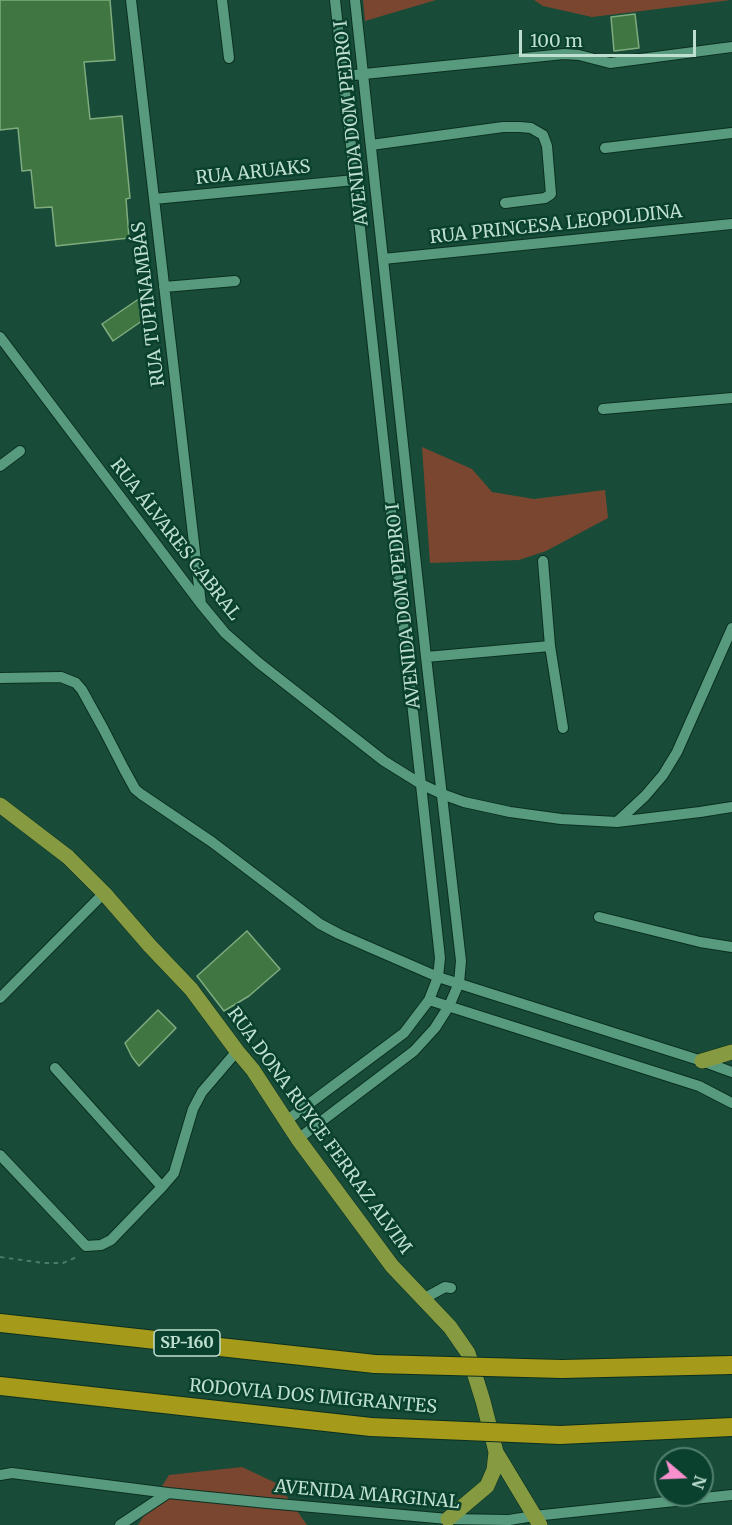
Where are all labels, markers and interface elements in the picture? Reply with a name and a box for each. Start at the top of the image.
scale bar [522,18,699,56]
street label: AVENIDA DOM PEDRO I [330,19,374,227]
text: 100 m [530,29,583,52]
street label: RUA ARUAKS [195,156,311,190]
street label: RUA PRINCESA LEOPOLDINA [429,201,683,249]
street label: RUA TUPINAMBÁS [128,220,170,388]
street label: RUA ÁLVARES CABRAL [105,455,245,625]
street label: AVENIDA DOM PEDRO I [382,502,426,710]
street label: RUA DONA RUYCE FERRAZ ALVIM [222,1003,416,1259]
road number: SP-160 [154,1330,220,1356]
street label: RODOVIA DOS IMIGRANTES [188,1375,438,1419]
north arrow [654,1447,714,1507]
text: N [688,1473,711,1491]
street label: AVENIDA MARGINAL [273,1476,461,1514]

